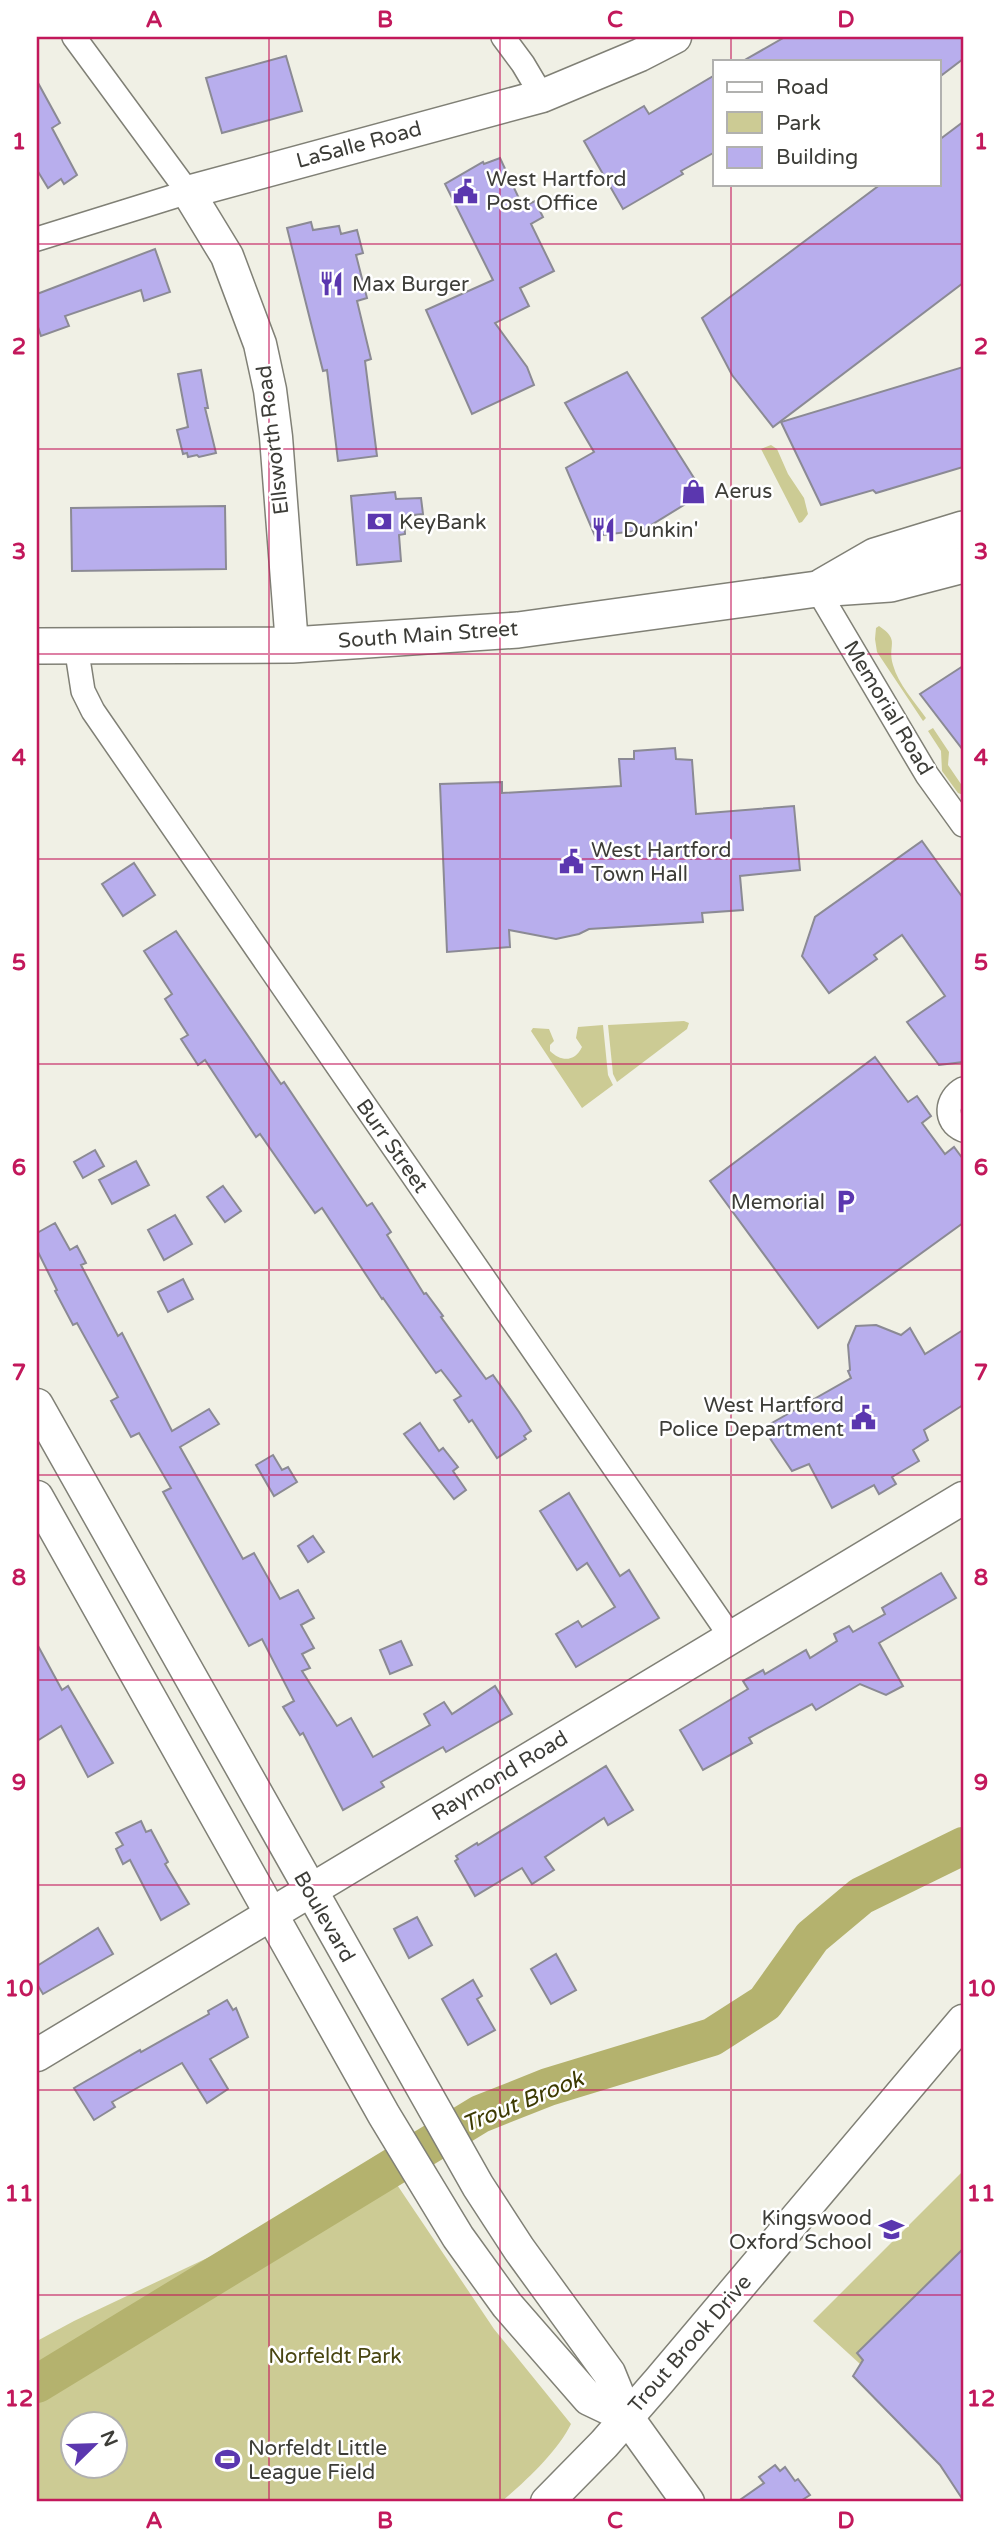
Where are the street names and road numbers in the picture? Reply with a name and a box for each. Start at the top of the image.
street label: LaSalle Road [294,116,424,174]
street label: Ellsworth Road [251,364,295,516]
street label: South Main Street [337,616,519,654]
street label: Memorial Road [838,636,938,780]
street label: Burr Street [351,1094,433,1198]
street label: Raymond Road [427,1726,573,1826]
street label: Boulevard [288,1867,360,1967]
street label: Trout Brook Drive [623,2270,757,2418]

